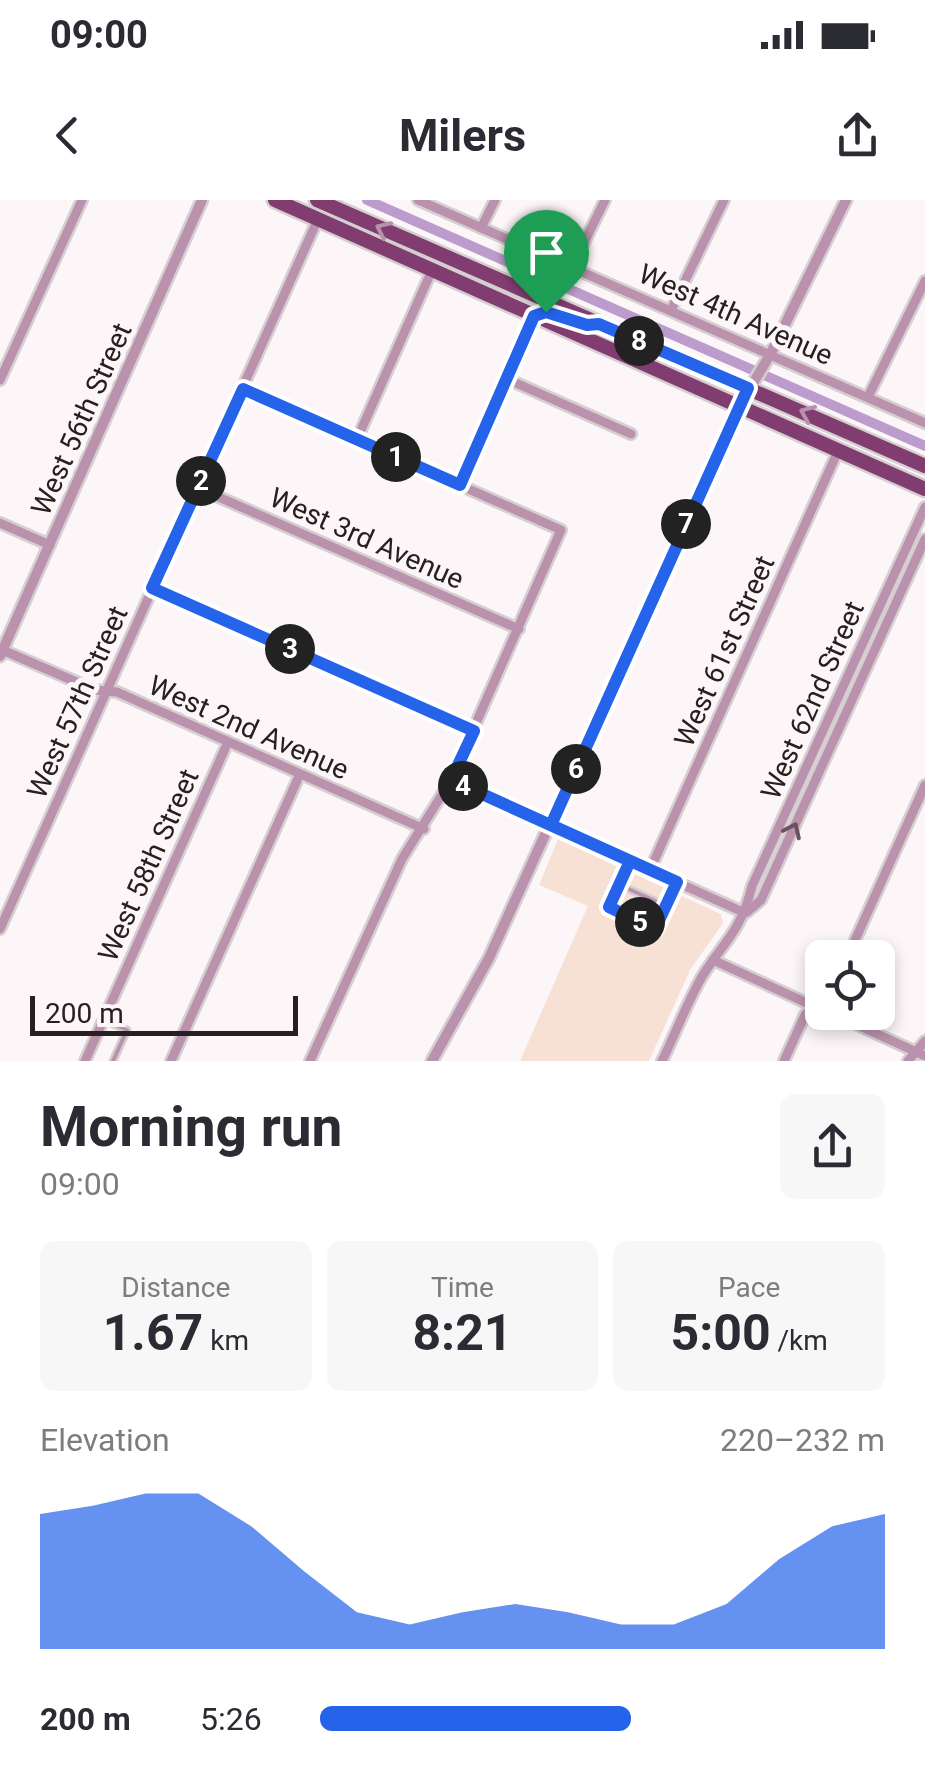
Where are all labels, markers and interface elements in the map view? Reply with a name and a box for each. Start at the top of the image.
text: 09:00 [50,13,148,57]
icon: back [40,108,95,163]
icon: share [830,108,885,163]
text: Milers [399,109,526,162]
pin [504,210,589,313]
one-way arrow [375,222,393,242]
icon: arrive [519,225,574,280]
street label: West 4th Avenue [634,257,838,372]
pin: 8 [614,316,664,366]
street label: West 56th Street [24,318,139,520]
text: 8 [631,324,647,357]
one-way arrow [799,405,817,425]
pin: 1 [371,432,421,482]
text: 1 [388,440,404,473]
pin: 2 [176,456,226,506]
text: 2 [193,464,209,497]
street label: West 3rd Avenue [265,481,469,596]
pin: 7 [661,499,711,549]
text: 7 [678,507,694,540]
street label: West 61st Street [668,551,781,752]
street label: West 62nd Street [754,596,871,804]
street label: West 57th Street [20,601,135,803]
pin: 3 [265,624,315,674]
text: 3 [282,632,298,665]
street label: West 2nd Avenue [144,669,354,786]
pin: 6 [551,744,601,794]
text: 6 [568,752,584,785]
pin: 4 [438,761,488,811]
street label: West 58th Street [91,764,206,966]
text: 4 [455,769,471,802]
one-way arrow [781,822,801,840]
pin: 5 [615,897,665,947]
text: 5 [632,905,648,938]
map controls [805,940,895,1030]
button: locate [805,940,895,1030]
scale bar [30,991,298,1036]
text: 200 m [45,997,124,1030]
button: share [780,1094,885,1199]
text: Morning run [40,1095,342,1159]
text: 09:00 [40,1165,120,1203]
text: Distance [121,1271,230,1304]
text: Time [431,1271,494,1304]
text: Pace [718,1271,780,1304]
text: 1.67 [103,1304,203,1362]
text: 8:21 [412,1304,513,1362]
text: 5:00 [670,1304,771,1362]
text: km [203,1324,249,1357]
text: /km [771,1324,828,1357]
text: Elevation [40,1421,170,1459]
text: 220–232 m [720,1421,885,1459]
text: 200 m [40,1700,131,1738]
text: 5:26 [200,1700,262,1738]

